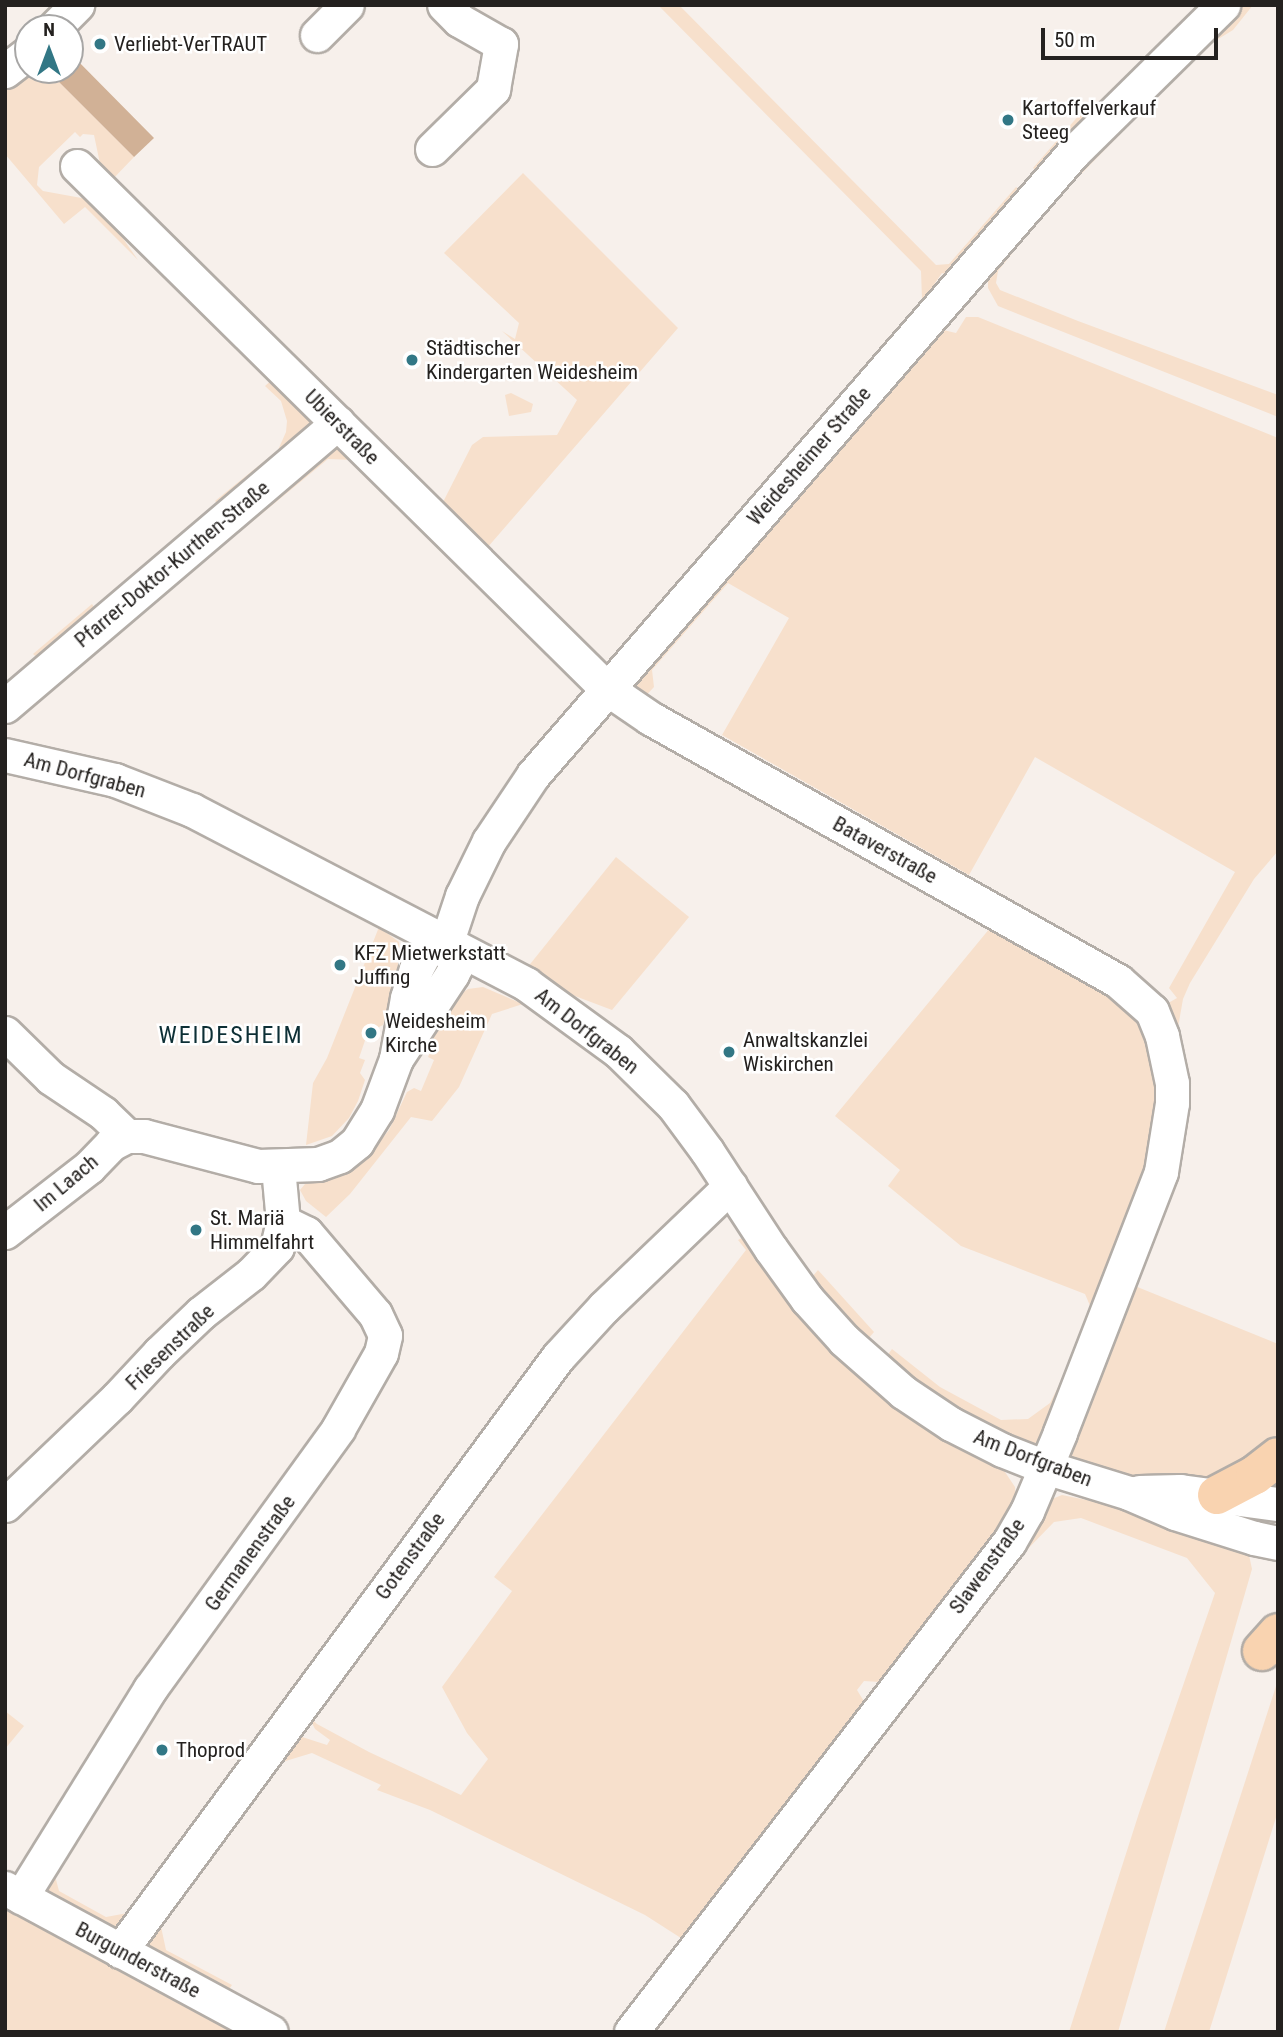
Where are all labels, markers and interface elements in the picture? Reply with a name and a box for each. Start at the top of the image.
north arrow [14,14,84,84]
scale bar [1045,14,1222,58]
text: N [43,18,55,41]
text: 50 m [1054,28,1095,52]
place label: Verliebt-VerTRAUT [114,31,267,57]
marker: Verliebt-VerTRAUT [92,36,108,52]
place label: Kartoffelverkauf Steeg [1022,95,1156,145]
marker: Kartoffelverkauf Steeg [1000,112,1016,128]
place label: Städtischer Kindergarten Weidesheim [426,335,638,385]
marker: Städtischer Kindergarten Weidesheim [404,352,420,368]
street label: Weidesheimer Straße [742,381,876,531]
street label: Ubierstraße [299,384,385,470]
street label: Pfarrer-Doktor-Kurthen-Straße [70,475,274,653]
street label: Am Dorfgraben [21,747,149,803]
street label: Bataverstraße [828,811,942,889]
place label: KFZ Mietwerkstatt Juffing [354,940,506,990]
marker: KFZ Mietwerkstatt Juffing [332,957,348,973]
street label: Am Dorfgraben [530,983,644,1079]
place label: Weidesheim Kirche [385,1008,486,1058]
district label: WEIDESHEIM [160,1022,302,1050]
marker: Weidesheim Kirche [363,1025,379,1041]
place label: Anwaltskanzlei Wiskirchen [743,1027,868,1077]
marker: Anwaltskanzlei Wiskirchen [721,1044,737,1060]
street label: Im Laach [29,1149,103,1217]
place label: St. Mariä Himmelfahrt [210,1205,314,1255]
marker: St. Mariä Himmelfahrt [188,1222,204,1238]
street label: Friesenstraße [121,1299,219,1395]
street label: Am Dorfgraben [970,1424,1096,1492]
street label: Germanenstraße [199,1490,301,1616]
street label: Gotenstraße [370,1507,450,1605]
street label: Slawenstraße [944,1513,1030,1619]
place label: Thoprod [176,1737,245,1763]
marker: Thoprod [154,1742,170,1758]
street label: Burgunderstraße [71,1917,205,2003]

